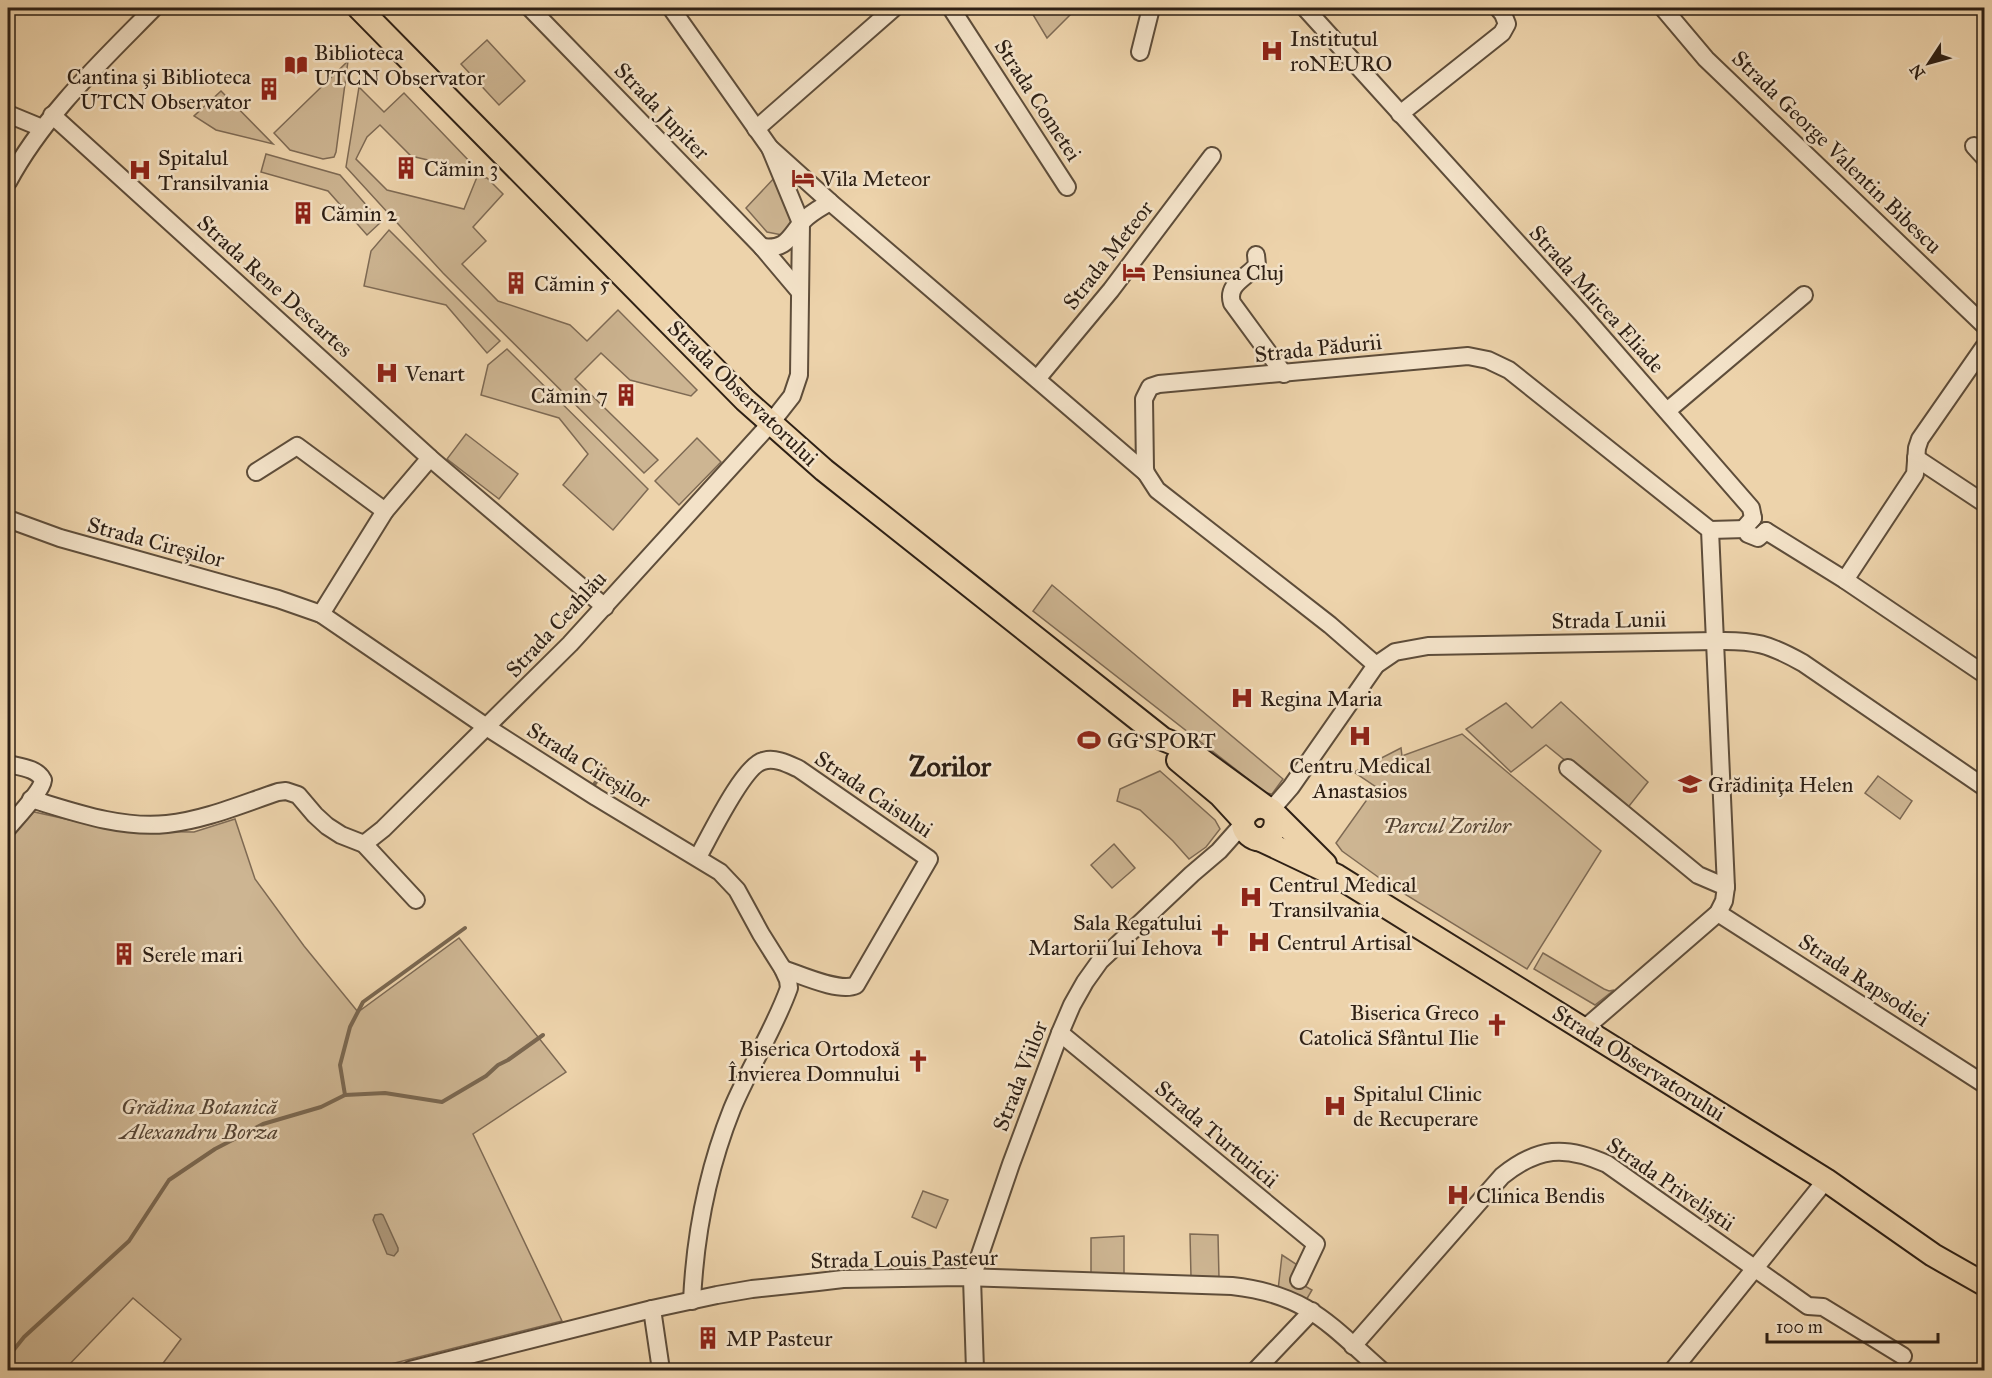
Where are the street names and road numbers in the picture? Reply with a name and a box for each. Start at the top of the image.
street label: Strada Cometei [989,34,1087,166]
street label: Strada George Valentin Bibescu [1726,45,1948,260]
street label: Strada Jupiter [609,57,716,166]
street label: Strada Meteor [1057,194,1159,315]
street label: Strada Rene Descartes [192,209,358,363]
street label: Strada Mircea Eliade [1524,219,1670,379]
street label: Strada Observatorului [662,314,824,472]
street label: Strada Pădurii [1253,328,1383,368]
street label: Strada Cireșilor [85,511,228,573]
street label: Strada Ceahlău [500,565,612,683]
street label: Strada Lunii [1551,605,1667,635]
street label: Strada Cireșilor [522,716,656,814]
street label: Strada Caisului [810,745,938,843]
street label: Strada Rapsodiei [1794,928,1934,1032]
street label: Strada Observatorului [1548,999,1730,1127]
street label: Strada Viilor [987,1016,1054,1135]
street label: Strada Turturicii [1150,1075,1284,1193]
street label: Strada Priveliștii [1602,1131,1740,1237]
street label: Strada Louis Pasteur [810,1244,999,1274]

